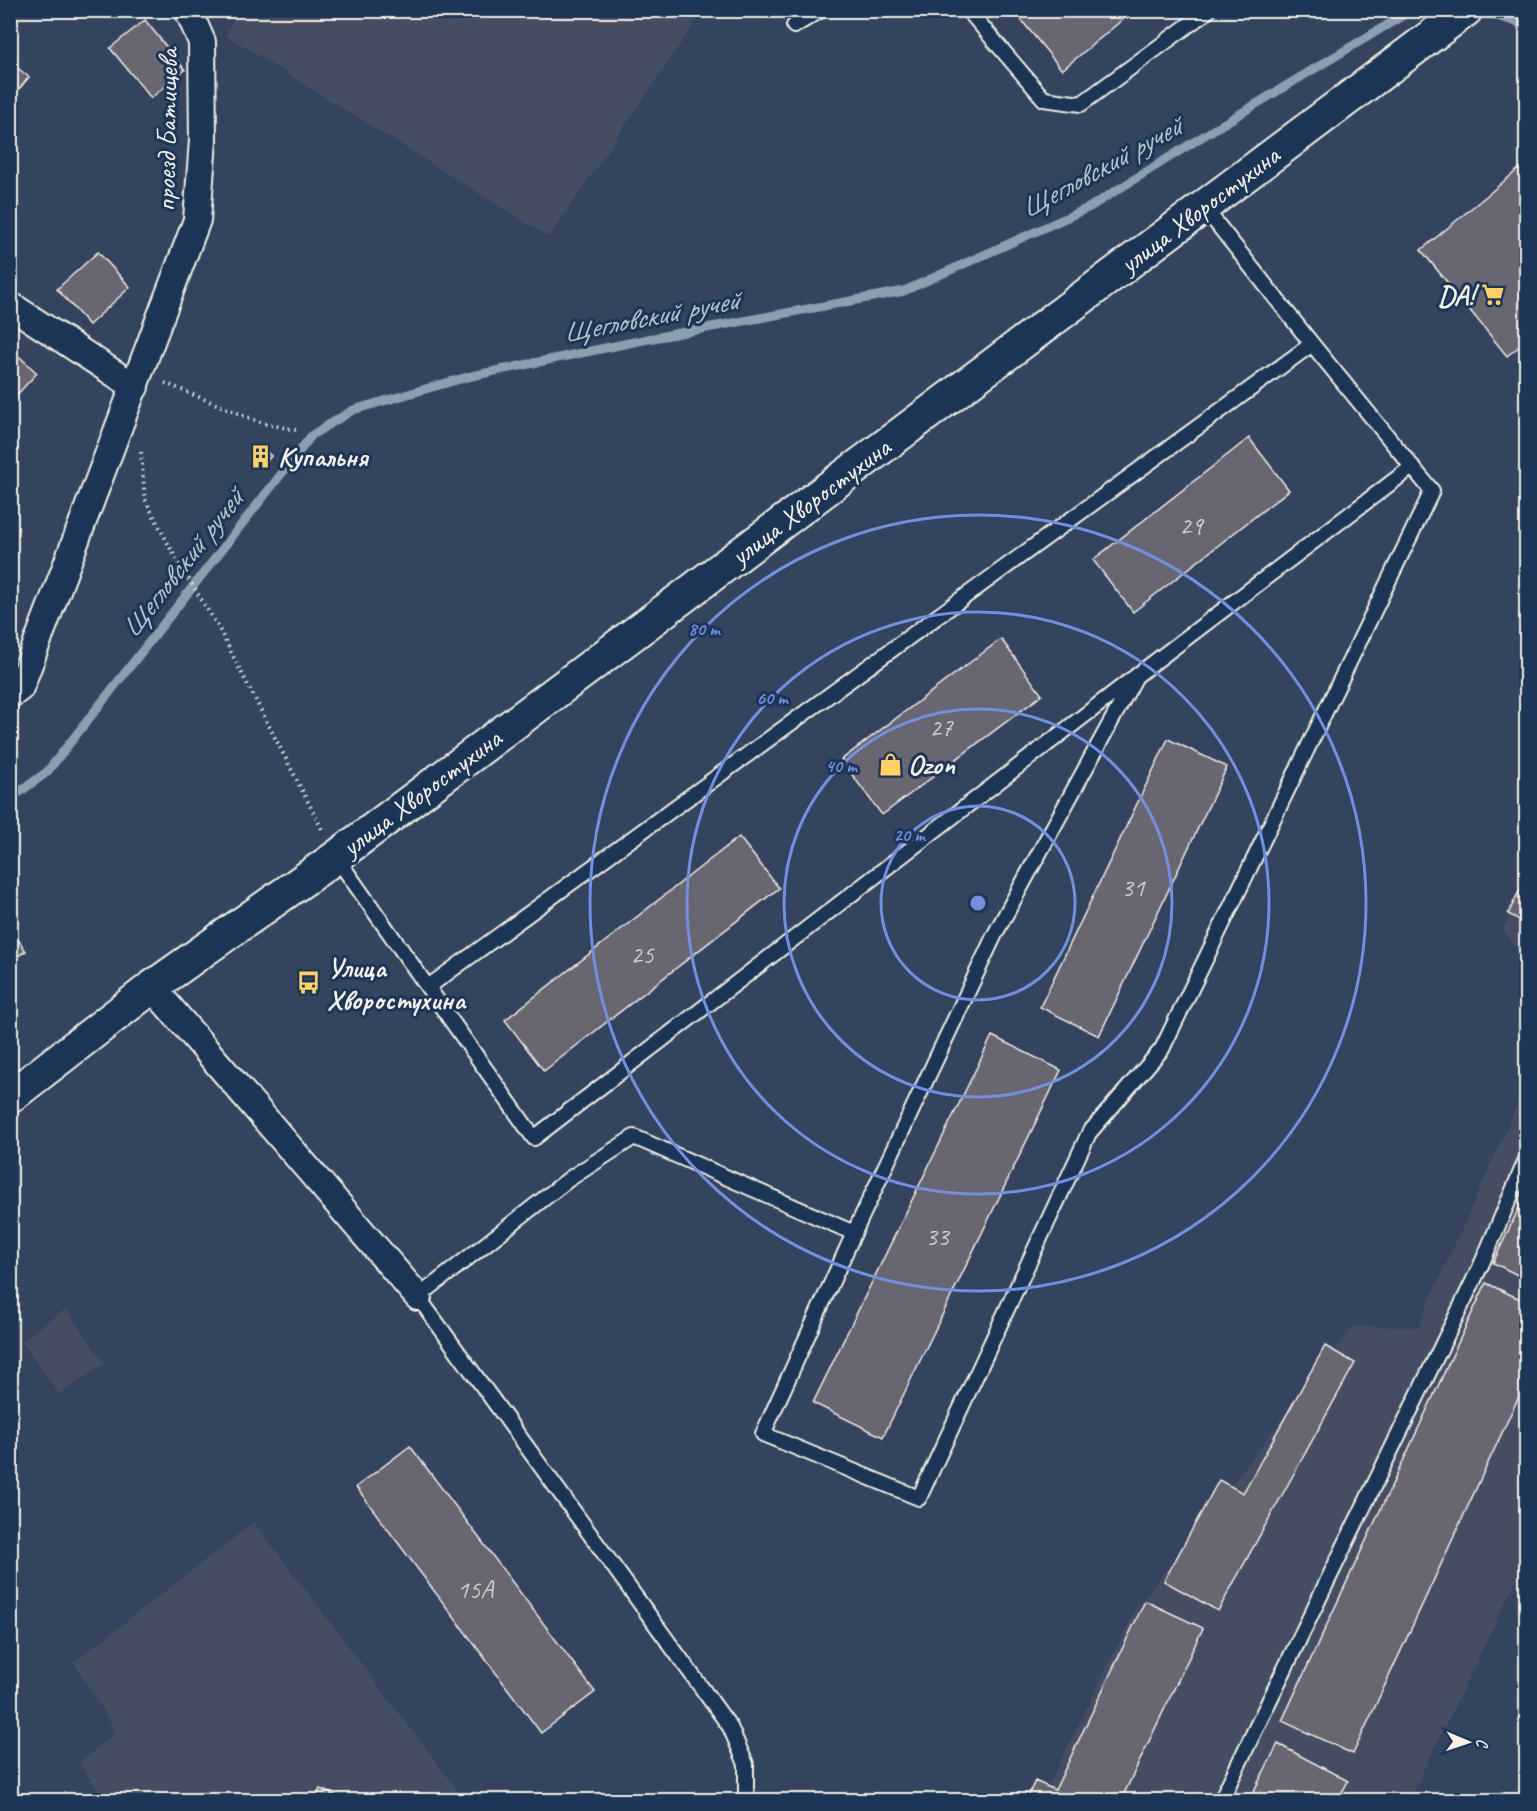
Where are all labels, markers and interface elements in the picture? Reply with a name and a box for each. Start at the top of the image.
street label: проезд Батищева [148,46,185,212]
water label: Щегловский ручей [1014,105,1193,227]
street label: улица Хворостухина [1111,137,1288,282]
place label: DA! [1438,278,1480,313]
water label: Щегловский ручей [560,279,747,352]
supermarket icon: DA! [1479,282,1505,308]
street label: улица Хворостухина [722,429,899,574]
place label: Купальня [278,439,370,474]
building icon: Купальня [247,443,273,469]
water label: Щегловский ручей [112,477,255,645]
house number: 29 [1179,509,1205,542]
text: 80 m [689,618,721,640]
text: 60 m [756,687,789,709]
house number: 27 [929,711,954,744]
street label: улица Хворостухина [333,720,510,865]
place label: Ozon [908,747,956,782]
shop icon: Ozon [877,751,903,777]
text: 40 m [826,755,858,777]
text: 20 m [894,824,926,846]
house number: 31 [1121,871,1146,904]
centre of rings [968,893,988,913]
house number: 25 [630,938,655,971]
place label: Улица Хворостухина [327,950,467,1017]
bus stop icon: Улица Хворостухина [296,970,322,996]
house number: 33 [925,1220,951,1253]
house number: 15А [457,1573,495,1606]
north arrow [1438,1712,1498,1772]
text: С [1472,1738,1492,1749]

